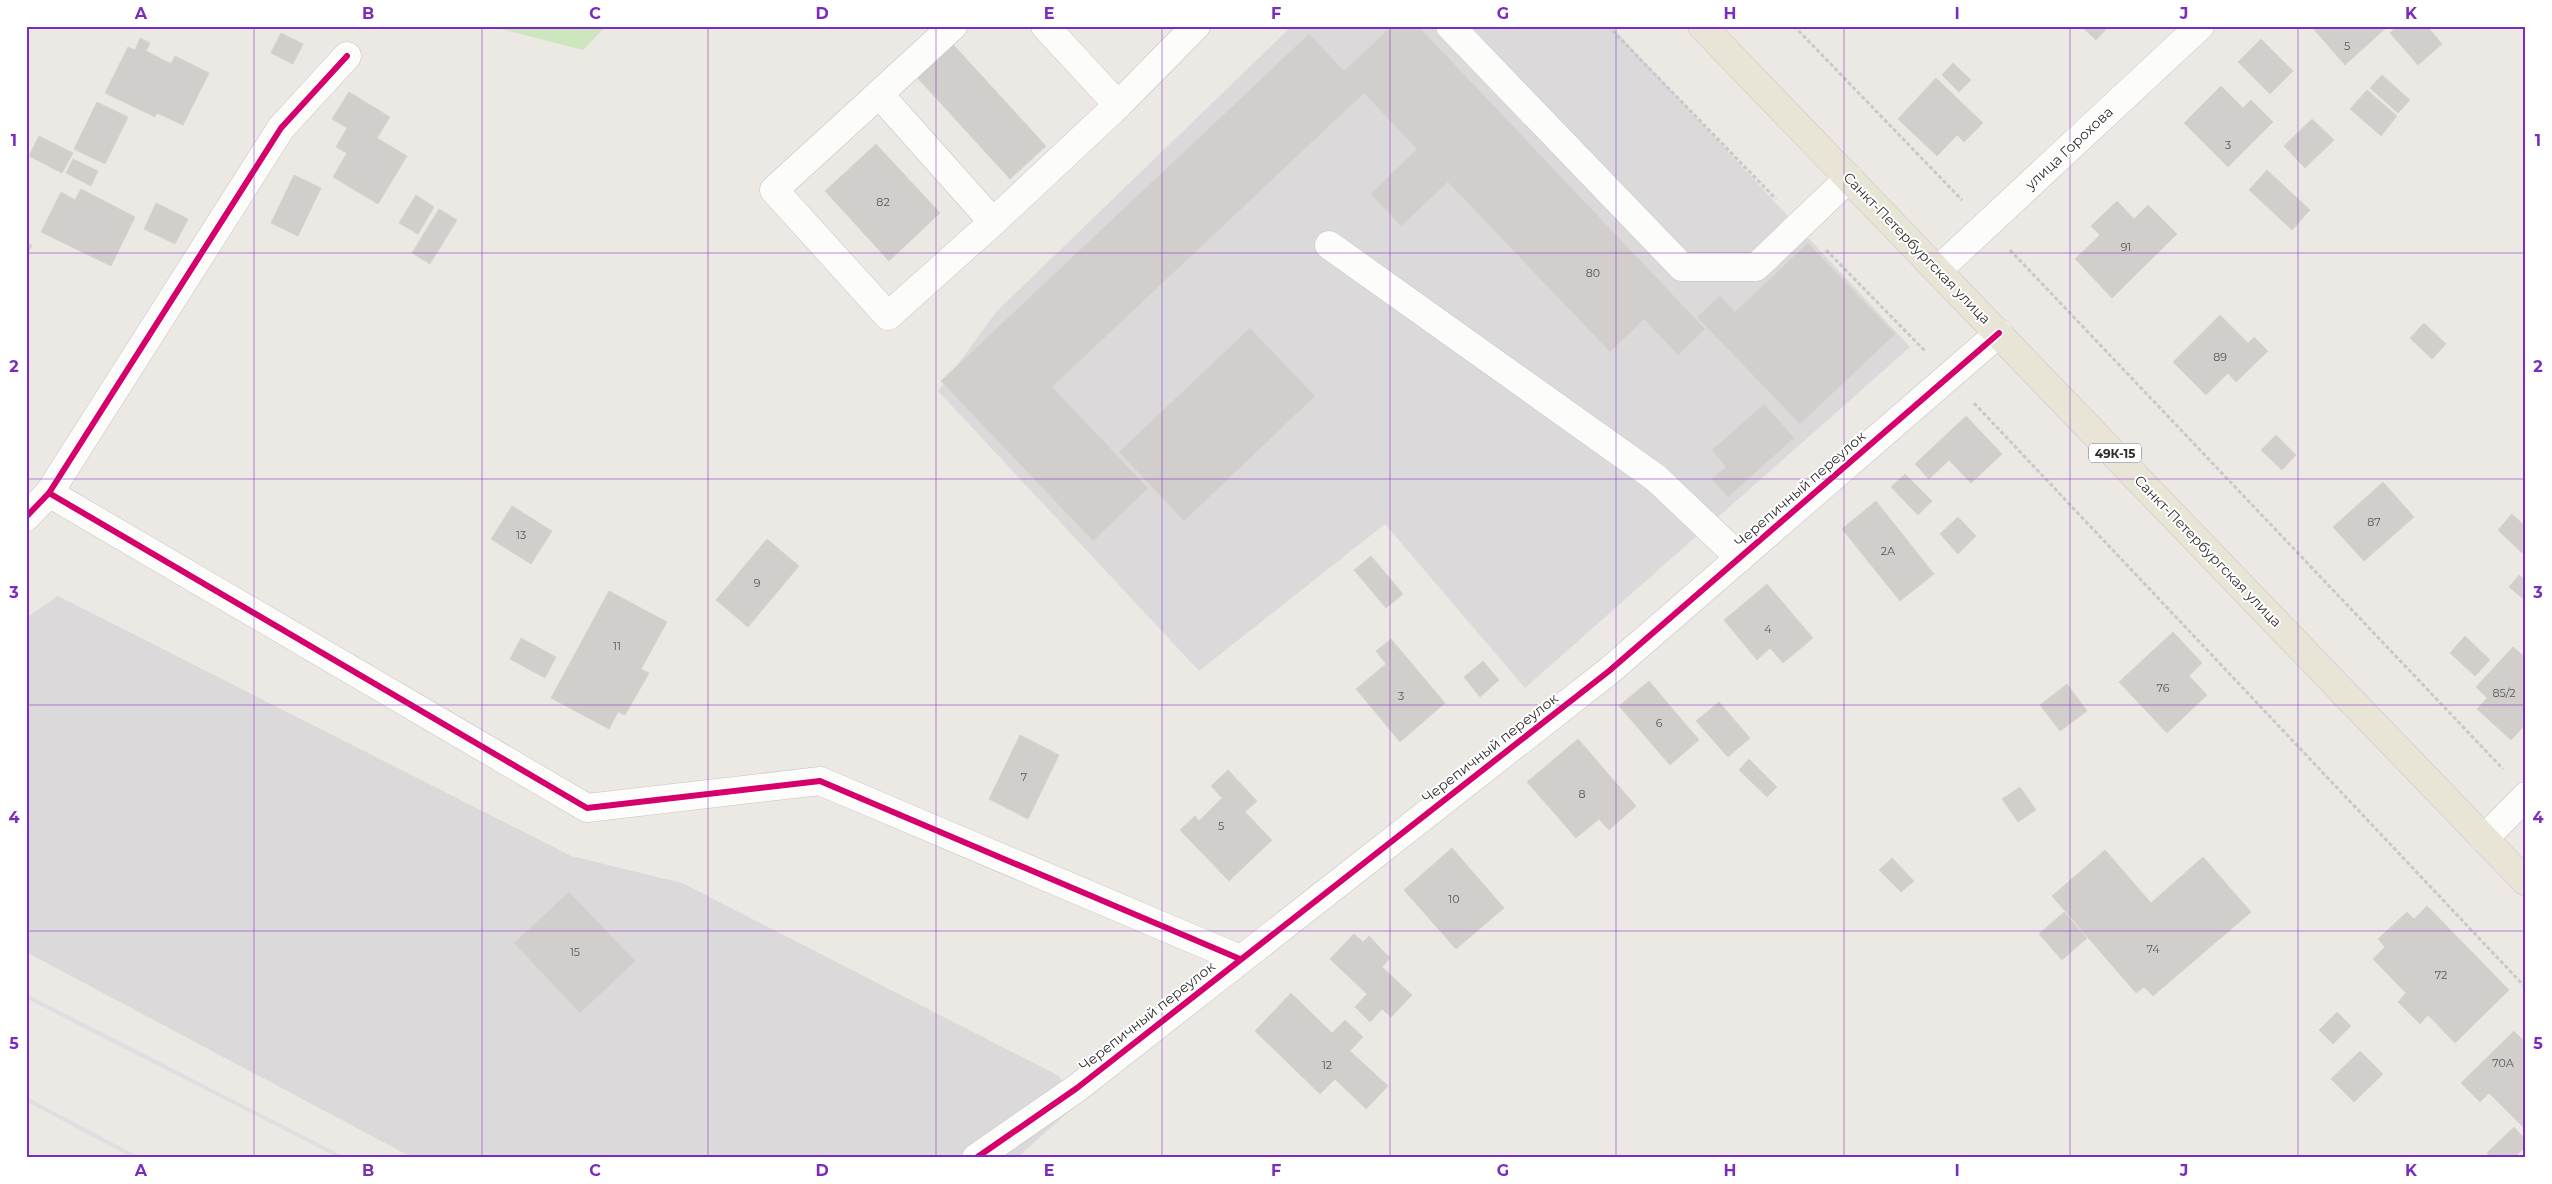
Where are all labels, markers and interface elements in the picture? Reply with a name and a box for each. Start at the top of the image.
text: A [134,4,148,23]
text: B [362,4,374,23]
text: C [589,4,601,23]
text: D [815,4,829,23]
text: E [1044,4,1054,23]
text: F [1271,4,1281,23]
text: G [1497,4,1509,23]
text: H [1724,4,1736,23]
text: I [1954,4,1960,23]
text: J [2179,4,2188,23]
text: K [2405,4,2418,23]
house number: 5 [2344,39,2350,53]
street label: улица Горохова [2021,103,2117,194]
text: 1 [11,131,17,150]
text: 1 [2535,131,2541,150]
house number: 3 [2225,138,2231,152]
street label: Санкт-Петербургская улица [1840,168,1994,328]
house number: 82 [876,195,890,209]
house number: 91 [2121,240,2131,254]
house number: 80 [1586,266,1600,280]
house number: 89 [2213,350,2227,364]
text: 2 [9,357,19,376]
text: 2 [2533,357,2543,376]
street label: Черепичный переулок [1731,427,1869,551]
road number: 49К-15 [2089,443,2141,462]
street label: Санкт-Петербургская улица [2131,471,2285,631]
house number: 87 [2367,515,2381,529]
house number: 13 [516,528,526,542]
house number: 2А [1881,544,1896,558]
house number: 9 [754,576,761,590]
text: 3 [8,583,19,602]
text: 3 [2532,583,2543,602]
house number: 4 [1764,622,1772,636]
house number: 11 [613,639,621,653]
house number: 76 [2157,681,2170,695]
house number: 85/2 [2492,686,2516,700]
house number: 3 [1398,689,1404,703]
street label: Черепичный переулок [1418,689,1562,807]
house number: 6 [1656,716,1663,730]
house number: 7 [1021,770,1027,784]
house number: 8 [1578,787,1586,801]
text: 4 [8,808,20,827]
text: 4 [2532,808,2544,827]
house number: 5 [1218,819,1224,833]
house number: 10 [1448,892,1460,906]
house number: 74 [2146,942,2160,956]
house number: 15 [570,945,580,959]
street label: Черепичный переулок [1075,957,1219,1075]
house number: 72 [2435,968,2447,982]
text: 5 [9,1034,19,1053]
text: 5 [2533,1034,2543,1053]
house number: 70А [2492,1056,2515,1070]
house number: 12 [1322,1058,1332,1072]
text: A [134,1161,148,1180]
text: B [362,1161,374,1180]
text: C [589,1161,601,1180]
text: D [815,1161,829,1180]
text: E [1044,1161,1054,1180]
text: F [1271,1161,1281,1180]
text: G [1497,1161,1509,1180]
text: H [1724,1161,1736,1180]
text: I [1954,1161,1960,1180]
text: J [2179,1161,2188,1180]
text: K [2405,1161,2418,1180]

